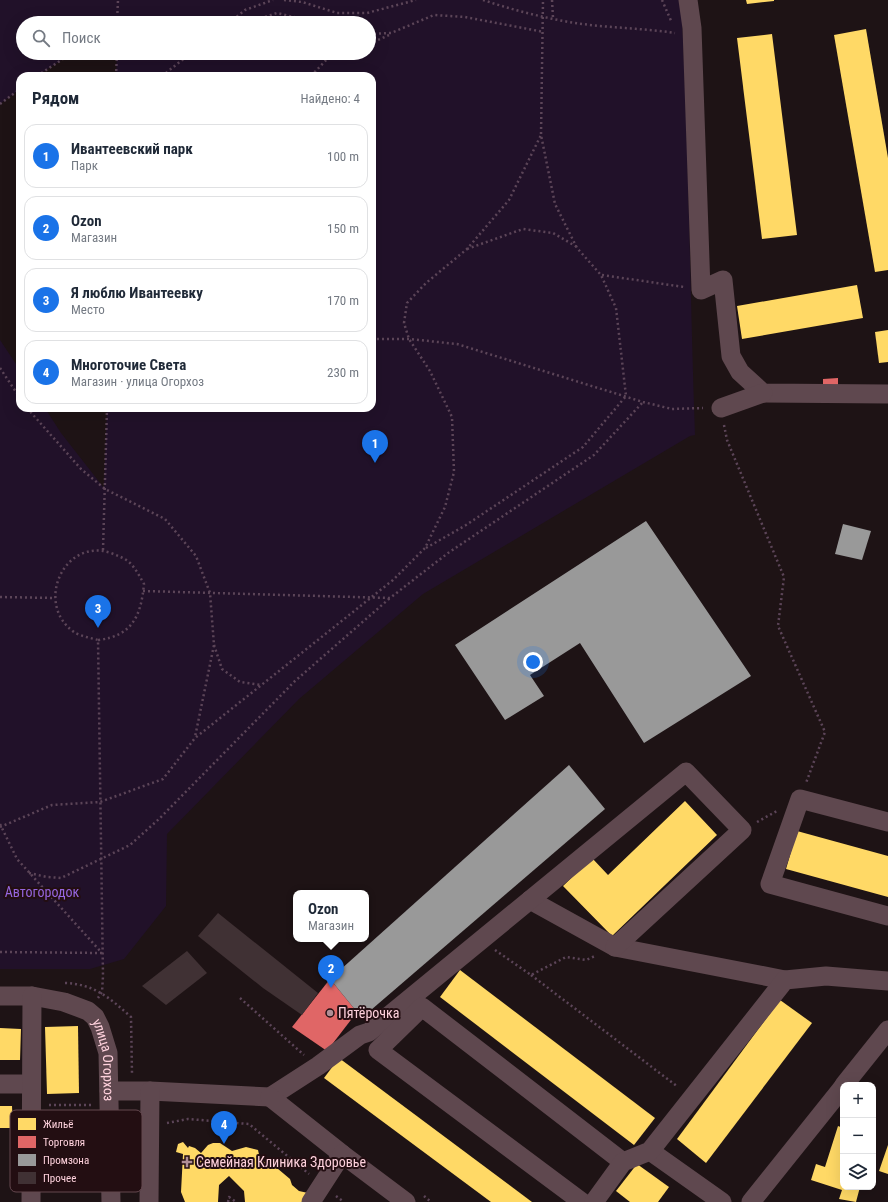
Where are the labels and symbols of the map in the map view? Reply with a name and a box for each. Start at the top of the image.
pin: 1 [362,430,388,463]
pin: 3 [85,595,111,628]
your location [523,652,543,672]
park label: Автогородок [5,884,80,900]
pin: 2 [318,955,344,988]
place label: Пятёрочка [338,1005,400,1021]
marker: Пятёрочка [325,1008,335,1018]
street label: улица Огорхоз [89,1016,117,1101]
legend [10,1110,142,1192]
pin: 4 [211,1111,237,1144]
text: Жильё [43,1118,73,1131]
text: Торговля [43,1136,85,1149]
text: Промзона [43,1154,89,1167]
place label: Семейная Клиника Здоровье [196,1154,367,1170]
marker: Семейная Клиника Здоровье [181,1156,193,1168]
text: Прочее [43,1172,76,1185]

